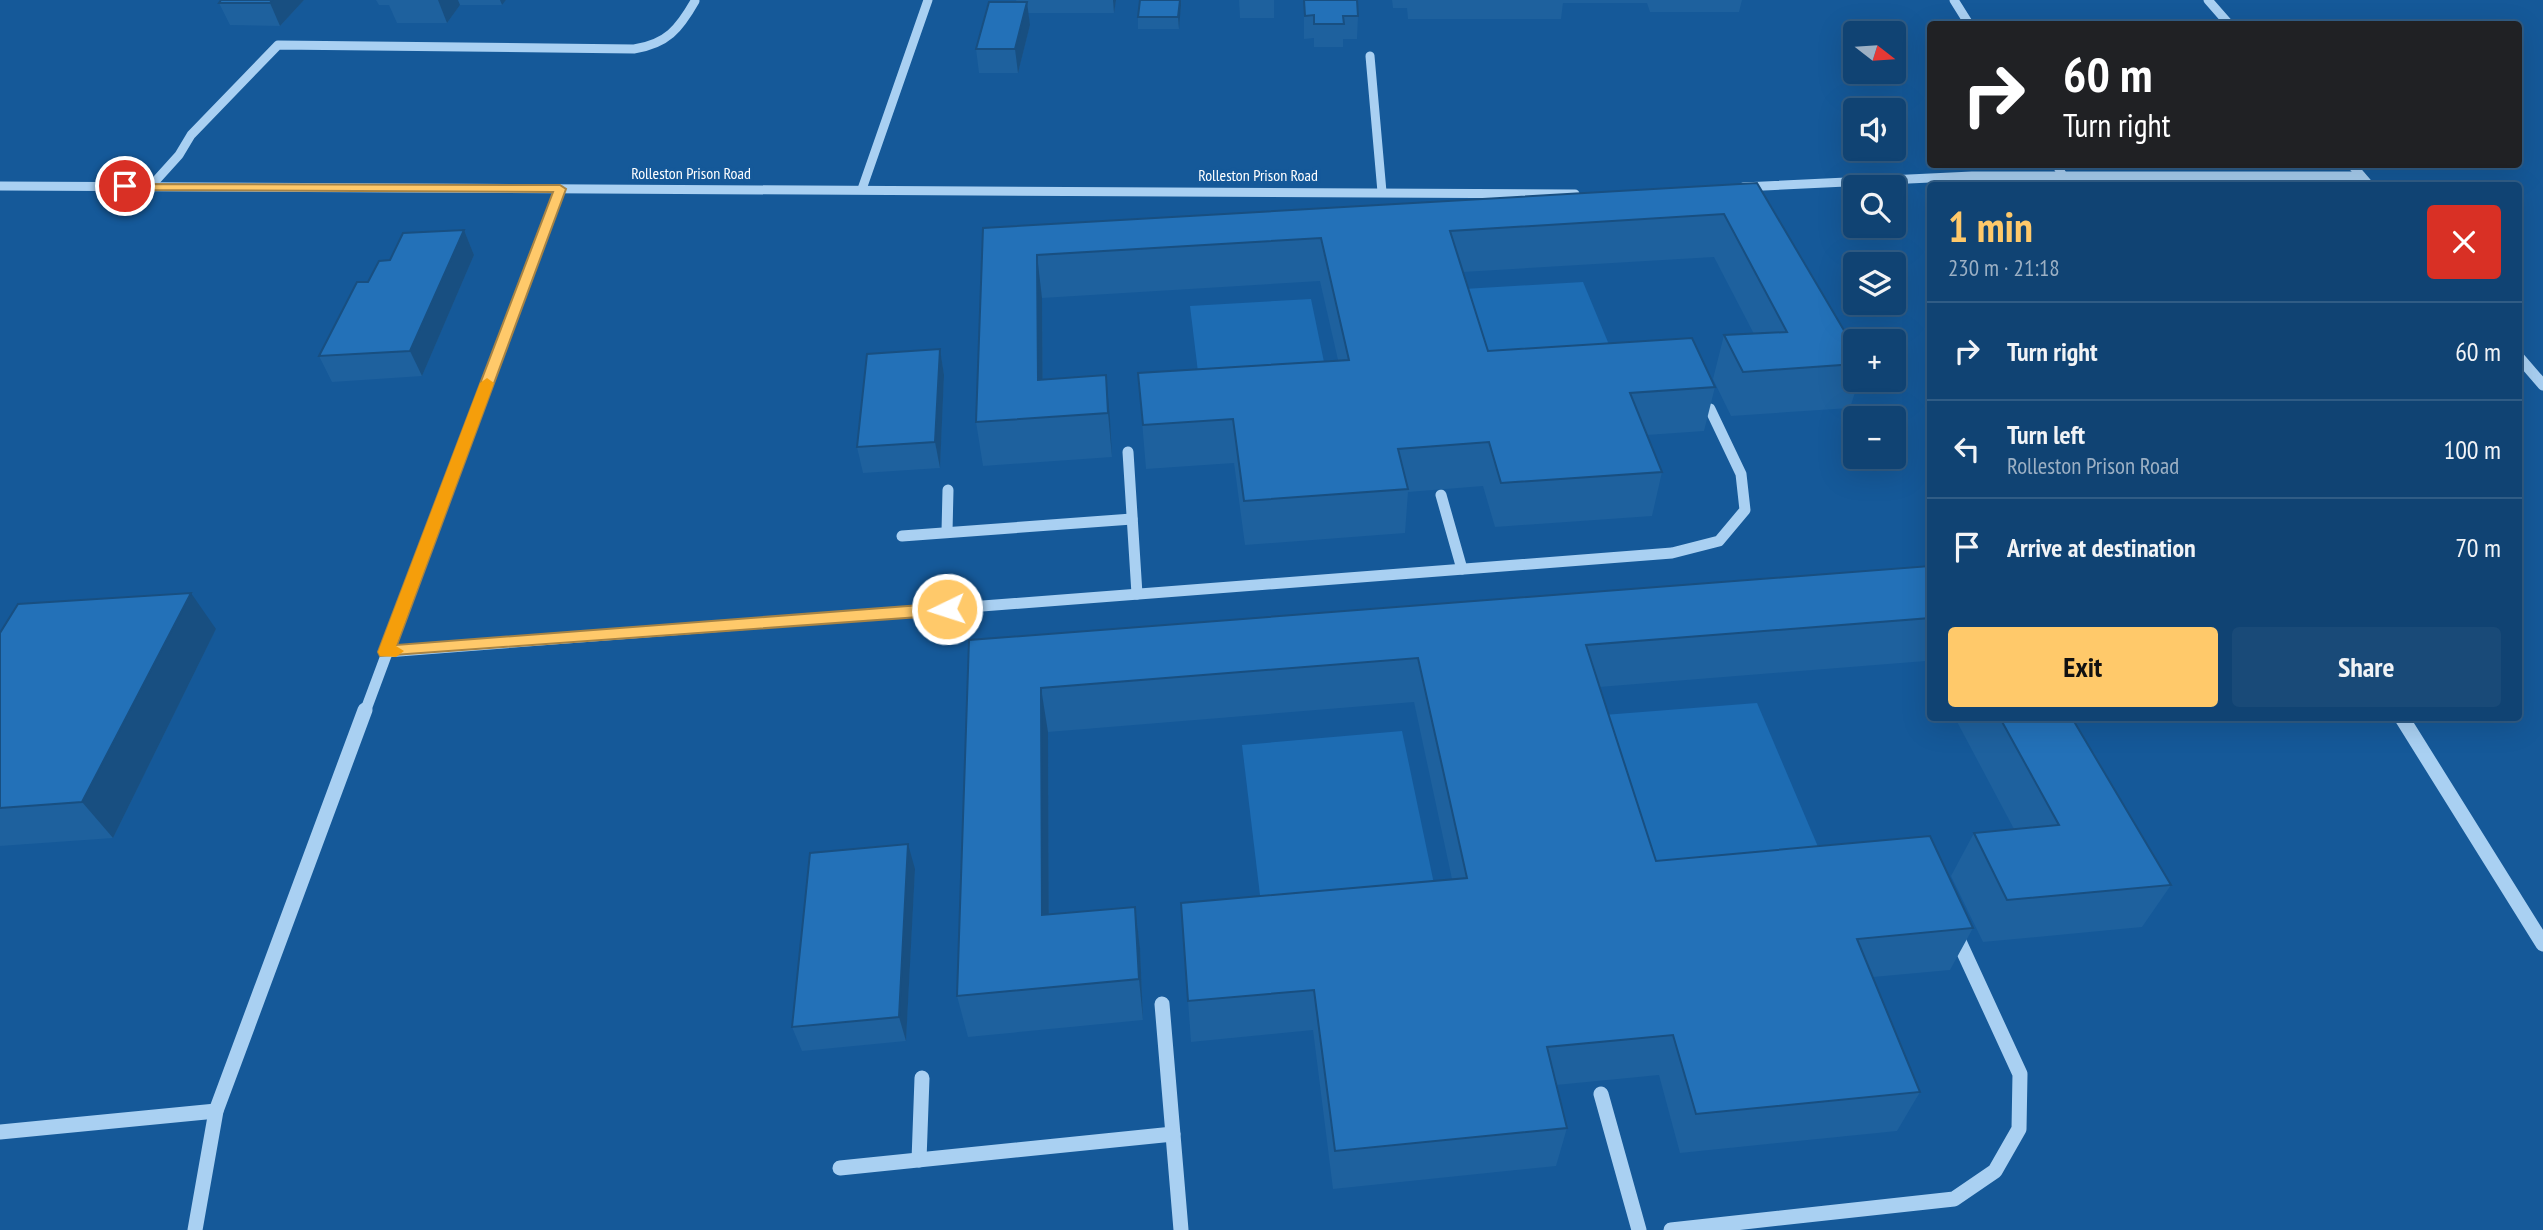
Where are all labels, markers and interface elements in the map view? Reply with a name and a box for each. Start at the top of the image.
north arrow [1843,21,1906,84]
map controls [1843,21,1906,469]
text: 60 m [2063,42,2152,106]
icon: right [1948,49,2039,140]
button: sound [1843,98,1906,161]
text: Turn right [2063,104,2171,146]
pin [95,156,155,216]
street label: Rolleston Prison Road [631,163,751,183]
street label: Rolleston Prison Road [1198,165,1318,185]
icon: arrive [106,167,144,205]
button: search [1843,175,1906,238]
text: 1 min [1948,199,2033,254]
button: close [2427,205,2501,279]
button: layers [1843,252,1906,315]
text: 230 m · 21:18 [1948,253,2060,282]
button: + [1843,329,1906,392]
icon: right [1948,332,1986,370]
text: Turn right [2007,335,2098,368]
text: 60 m [2455,335,2501,368]
button: − [1843,406,1906,469]
text: Turn left [2007,418,2085,451]
icon: left [1948,430,1986,468]
text: 100 m [2443,433,2501,466]
text: Rolleston Prison Road [2007,451,2179,480]
icon: arrive [1948,528,1986,566]
text: Arrive at destination [2007,531,2196,564]
text: 70 m [2455,531,2501,564]
position arrow [910,572,984,646]
button: Exit [1948,627,2218,707]
button: Share [2232,627,2501,707]

